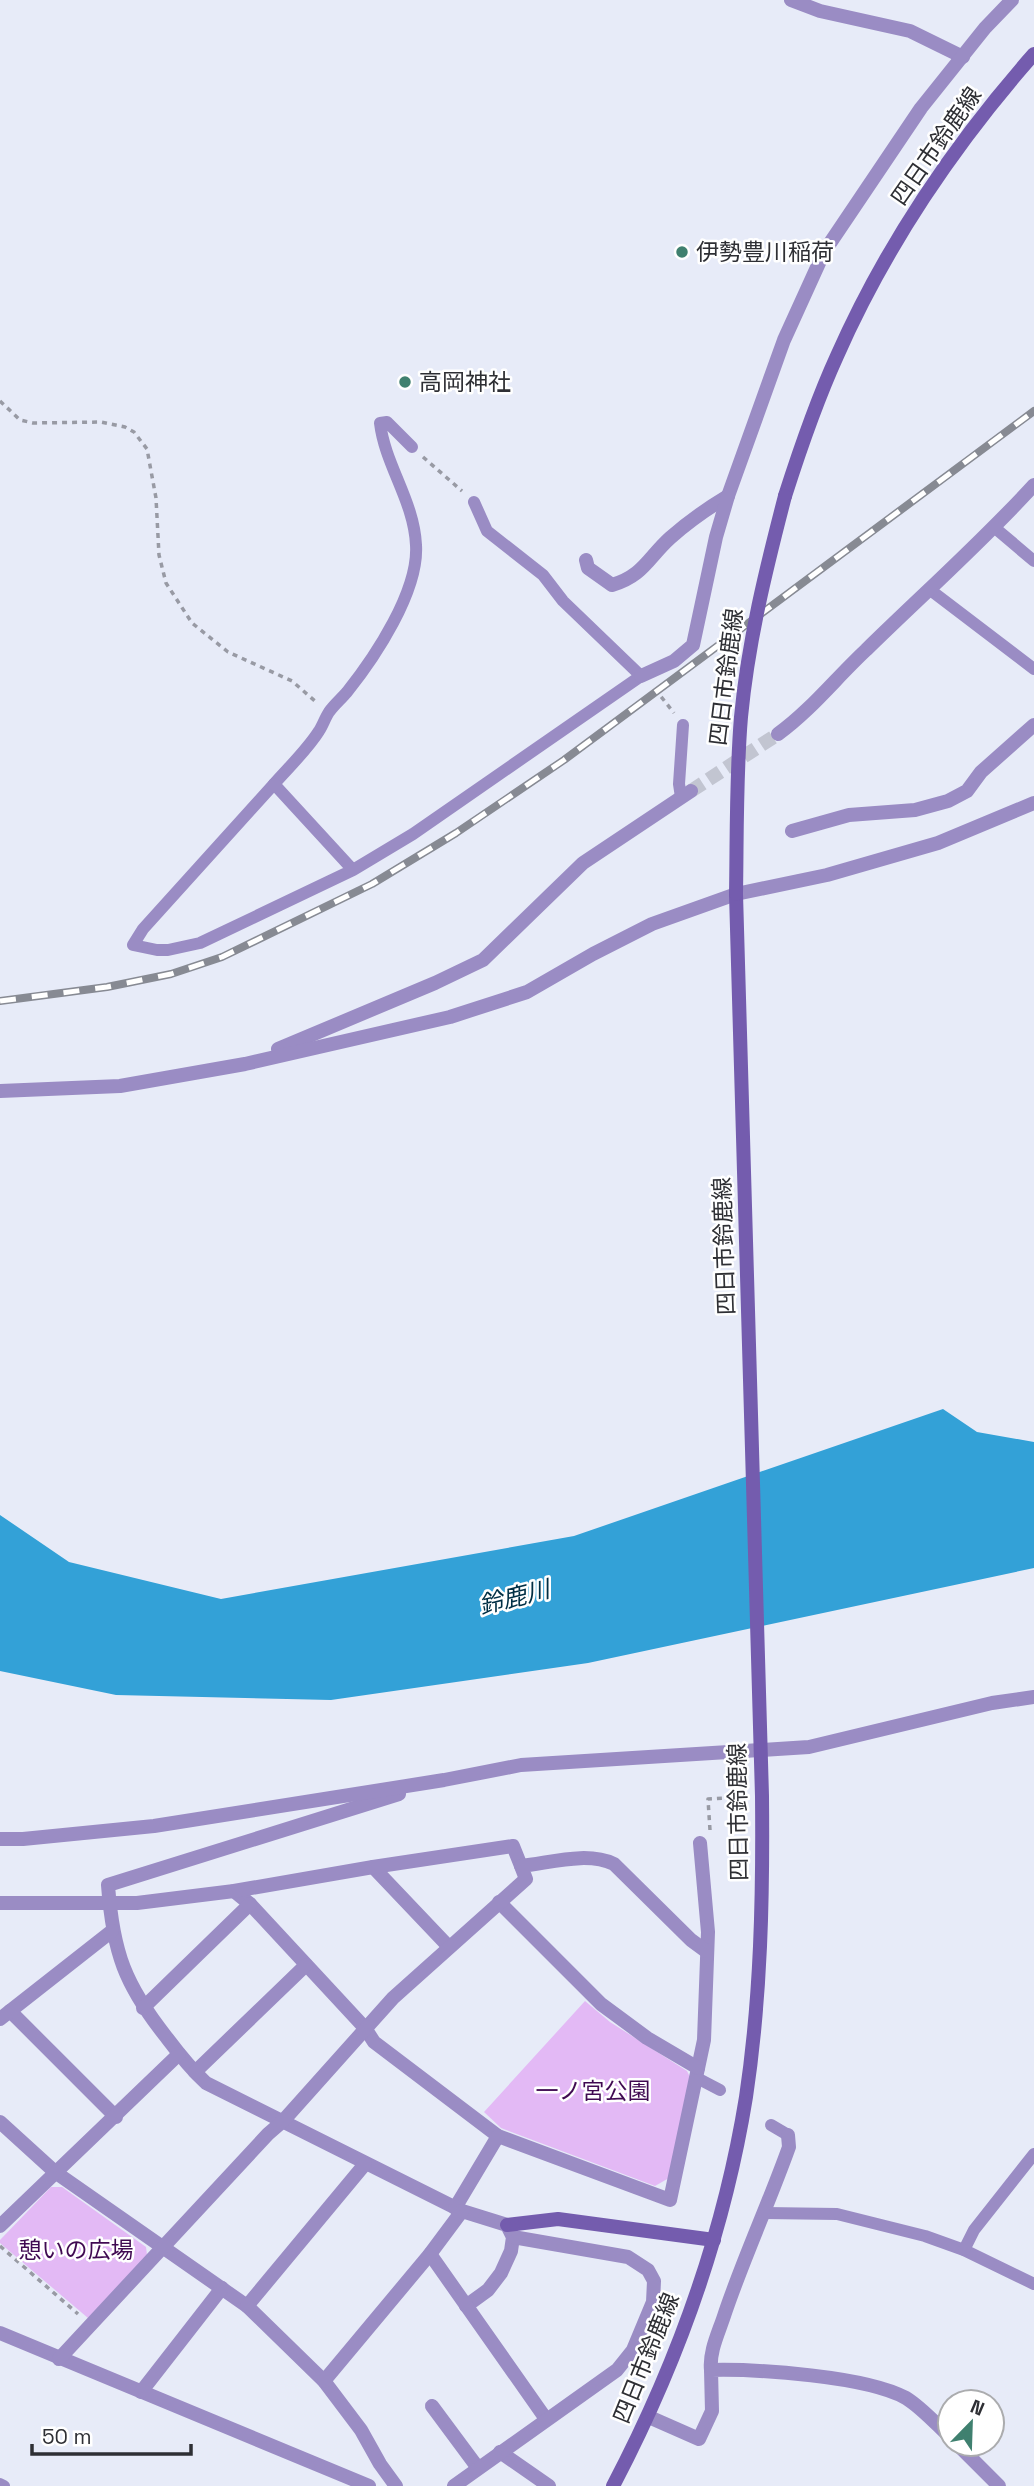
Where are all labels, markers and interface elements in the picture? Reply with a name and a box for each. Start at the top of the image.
street label: 四日市鈴鹿線 [884,81,988,211]
place label: 伊勢豊川稲荷 [696,237,834,267]
marker: 伊勢豊川稲荷 [674,244,690,260]
place label: 高岡神社 [419,367,511,397]
marker: 高岡神社 [397,374,413,390]
street label: 四日市鈴鹿線 [703,607,749,747]
street label: 四日市鈴鹿線 [707,1177,741,1315]
water label: 鈴鹿川 [475,1573,556,1621]
street label: 四日市鈴鹿線 [722,1743,754,1881]
park label: 一ノ宮公園 [536,2076,651,2106]
park label: 憩いの広場 [19,2235,134,2265]
street label: 四日市鈴鹿線 [606,2288,686,2428]
north arrow [936,2388,1006,2458]
text: N [967,2394,988,2422]
scale bar [32,2412,191,2456]
text: 50 m [42,2423,92,2450]

